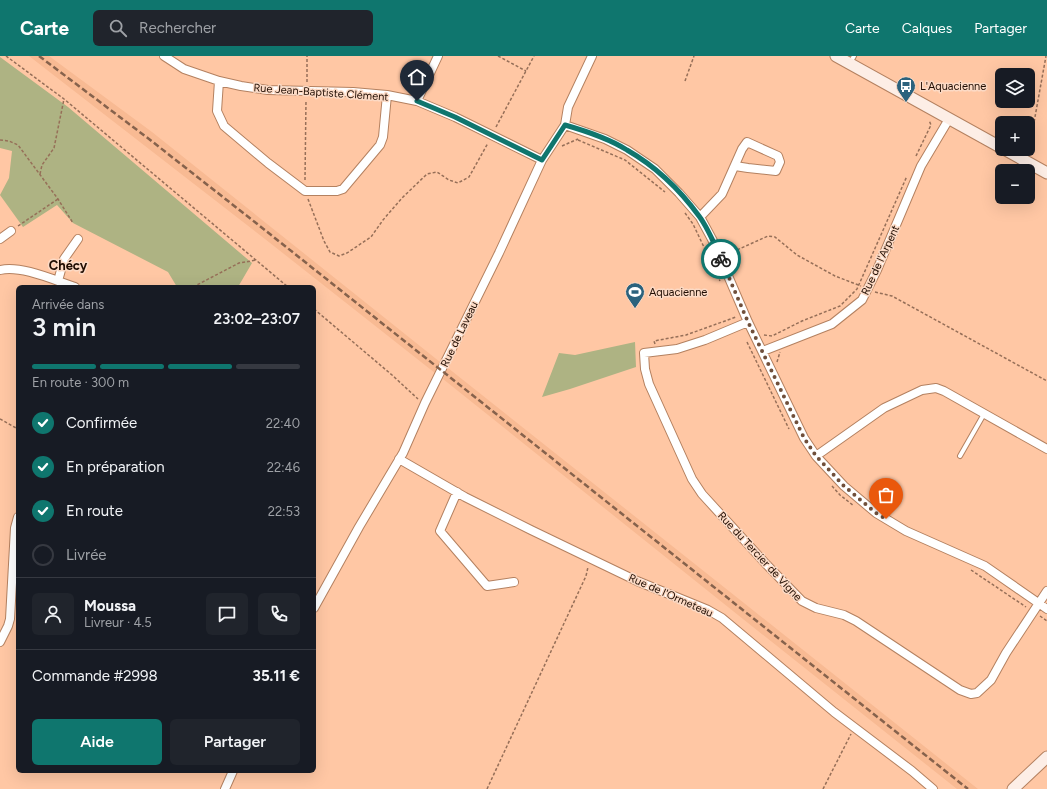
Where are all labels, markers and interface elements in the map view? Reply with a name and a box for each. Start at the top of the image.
search box [93,10,373,46]
text: Carte [20,17,69,40]
icon: search [107,17,129,39]
text: Rechercher [139,19,216,37]
text: Carte [845,20,880,37]
text: Calques [902,20,952,37]
text: Partager [974,20,1027,37]
pin [400,60,434,101]
icon: home [406,66,428,88]
map controls [995,68,1035,204]
button: layers [995,68,1035,108]
bus stop icon: L'Aquacienne [895,75,917,103]
place label: L'Aquacienne [920,80,986,93]
street label: Rue Jean-Baptiste Clément [253,81,389,104]
button: + [995,116,1035,156]
button: − [995,164,1035,204]
street label: Rue de l'Arpent [859,223,902,297]
courier [701,239,741,279]
icon: bike [710,248,732,270]
district label: Chécy [49,258,88,273]
sports icon: Aquacienne [624,281,646,309]
place label: Aquacienne [649,286,707,299]
text: Arrivée dans [32,297,104,312]
street label: Rue de Laveau [438,299,481,369]
text: 23:02–23:07 [213,310,300,328]
text: 3 min [32,311,96,343]
text: En route · 300 m [32,375,129,390]
icon: check [32,412,54,434]
text: Confirmée [66,414,137,432]
text: 22:40 [266,416,300,431]
icon: check [32,456,54,478]
text: En préparation [66,458,165,476]
text: 22:46 [267,460,300,475]
pin [869,478,903,519]
icon: bag [875,484,897,506]
icon: check [32,500,54,522]
text: En route [66,502,123,520]
text: 22:53 [268,504,300,519]
street label: Rue du Tercier de Vigne [715,509,804,604]
text: Livrée [66,546,107,564]
street label: Rue de l'Ormeteau [627,571,715,620]
button: person [32,593,74,635]
button: chat [206,593,248,635]
button: phone [258,593,300,635]
text: Moussa [84,597,136,615]
text: Livreur · 4.5 [84,615,152,630]
text: Commande #2998 [32,667,158,685]
text: 35.11 € [253,667,300,685]
button: Aide [32,719,162,765]
button: Partager [170,719,300,765]

